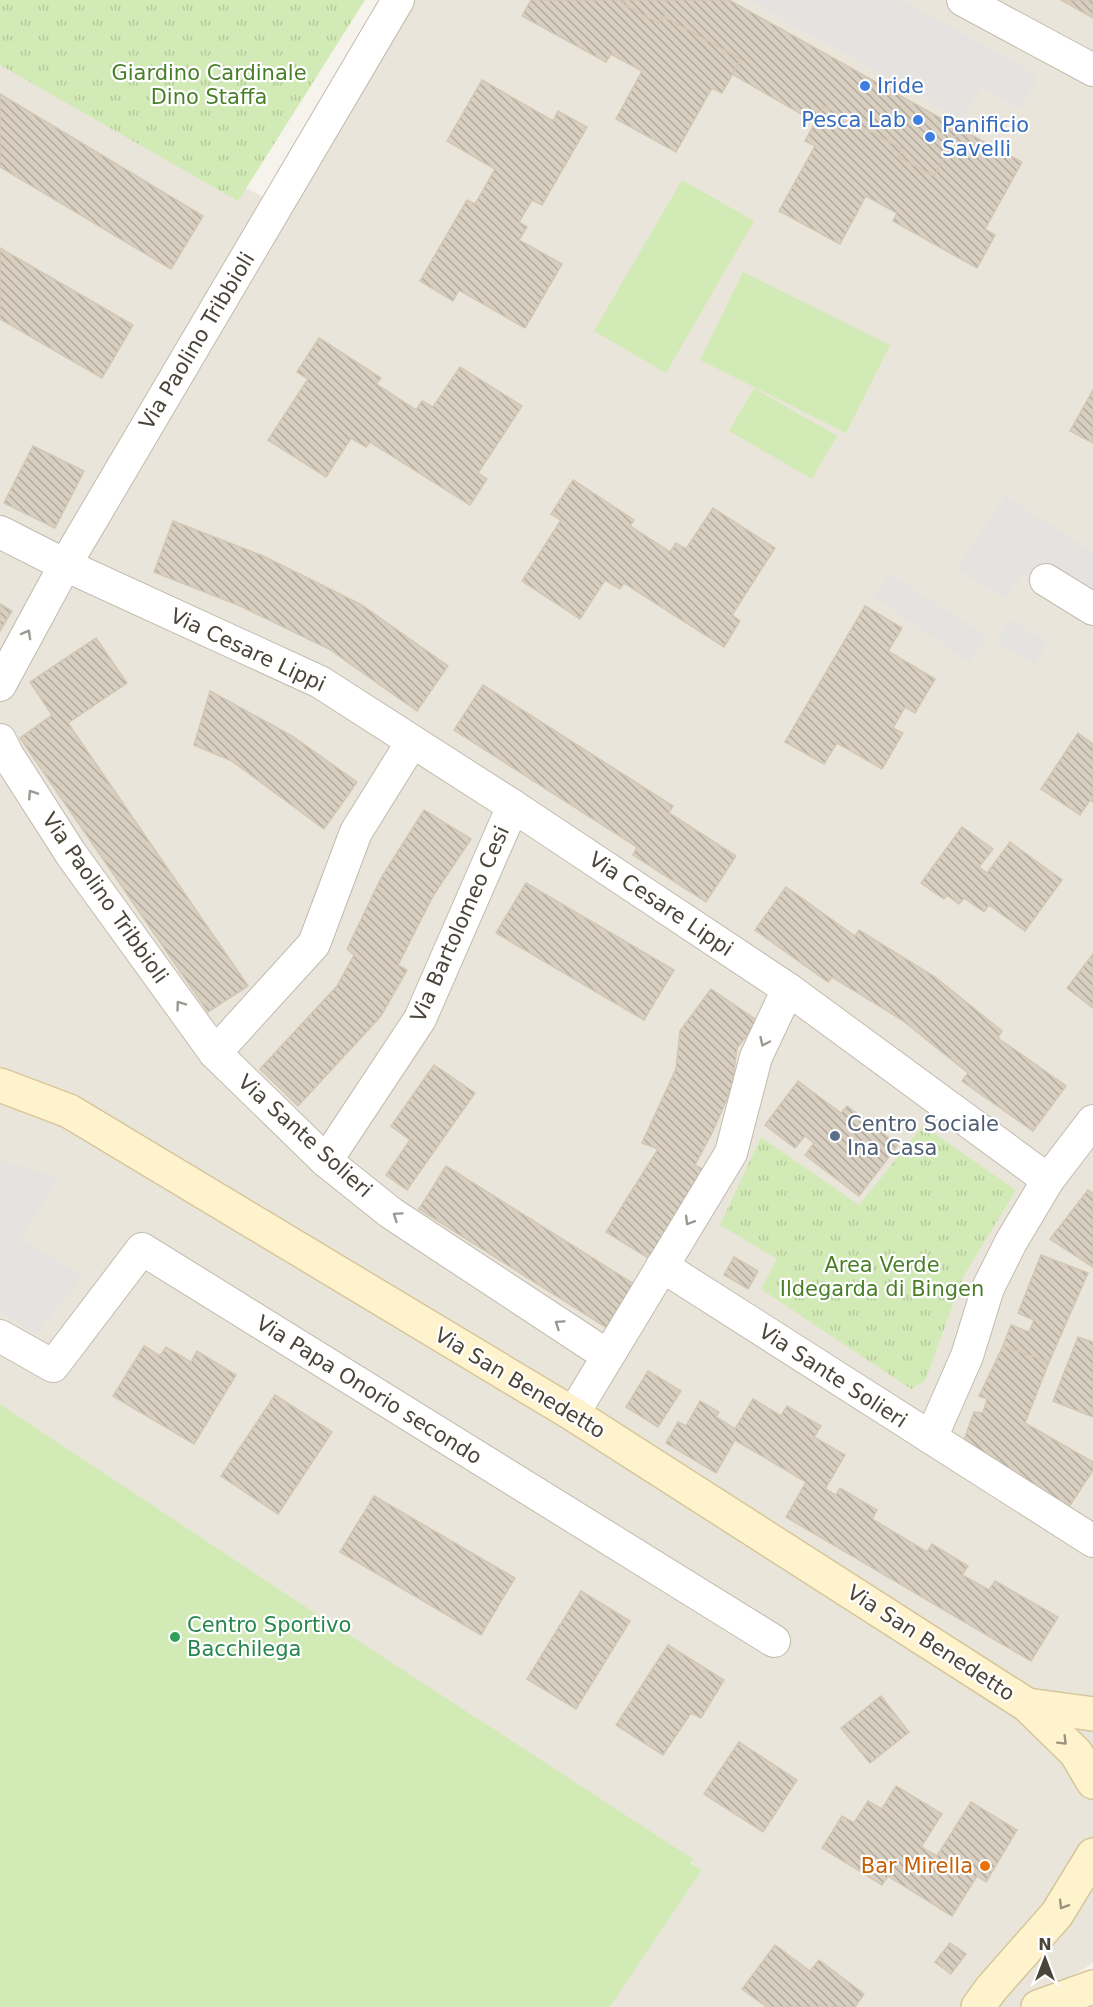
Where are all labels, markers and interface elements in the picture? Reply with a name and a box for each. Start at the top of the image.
park label: Giardino Cardinale Dino Staffa [111,61,307,109]
place label: Iride [877,74,924,98]
marker: Iride [858,79,872,93]
place label: Pesca Lab [801,108,906,132]
marker: Pesca Lab [911,113,925,127]
place label: Panificio Savelli [942,113,1029,161]
marker: Panificio Savelli [923,130,937,144]
street label: Via Paolino Tribbioli [135,248,259,434]
street label: Via Cesare Lippi [167,604,329,696]
one-way arrow [20,629,31,640]
one-way arrow [28,790,40,800]
street label: Via Paolino Tribbioli [37,808,173,988]
street label: Via Bartolomeo Cesi [406,822,514,1026]
street label: Via Cesare Lippi [584,847,738,961]
one-way arrow [176,1001,187,1012]
one-way arrow [759,1036,771,1047]
street label: Via Sante Solieri [233,1070,377,1202]
place label: Centro Sociale Ina Casa [847,1112,999,1160]
marker: Centro Sociale Ina Casa [828,1129,842,1143]
one-way arrow [392,1212,403,1223]
one-way arrow [685,1215,697,1225]
park label: Area Verde Ildegarda di Bingen [780,1253,984,1301]
street label: Via Papa Onorio secondo [252,1311,486,1469]
street label: Via Sante Solieri [754,1319,912,1433]
one-way arrow [555,1320,566,1331]
street label: Via San Benedetto [430,1323,610,1443]
street label: Via San Benedetto [843,1580,1019,1706]
place label: Centro Sportivo Bacchilega [187,1613,351,1661]
marker: Centro Sportivo Bacchilega [168,1630,182,1644]
one-way arrow [1056,1733,1067,1744]
place label: Bar Mirella [861,1854,973,1878]
marker: Bar Mirella [978,1859,992,1873]
one-way arrow [1058,1899,1070,1909]
north arrow [1015,1929,1075,1989]
text: N [1038,1935,1052,1954]

